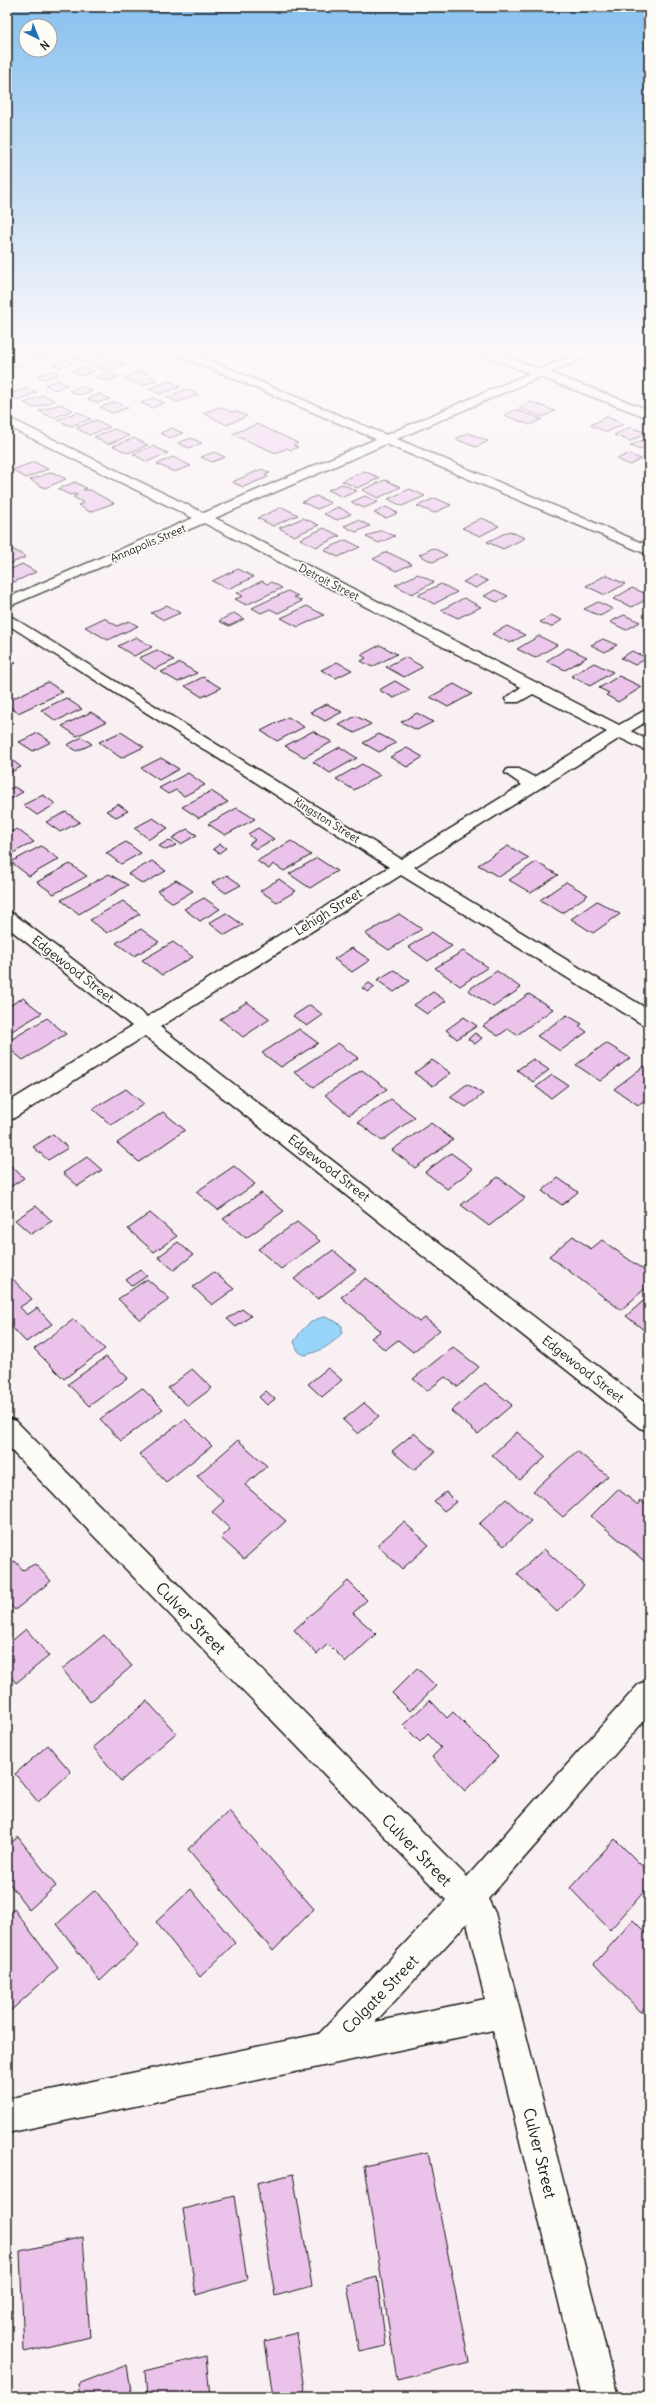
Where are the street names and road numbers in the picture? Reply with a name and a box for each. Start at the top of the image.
street label: Annapolis Street [108,521,188,565]
street label: Detroit Street [296,561,362,603]
street label: Kingston Street [291,794,363,846]
street label: Lehigh Street [291,884,366,940]
street label: Edgewood Street [29,932,118,1007]
street label: Edgewood Street [285,1131,374,1206]
street label: Edgewood Street [539,1332,628,1407]
street label: Culver Street [152,1578,231,1659]
street label: Culver Street [378,1810,457,1891]
street label: Colgate Street [338,1950,423,2037]
street label: Culver Street [519,2106,561,2201]

